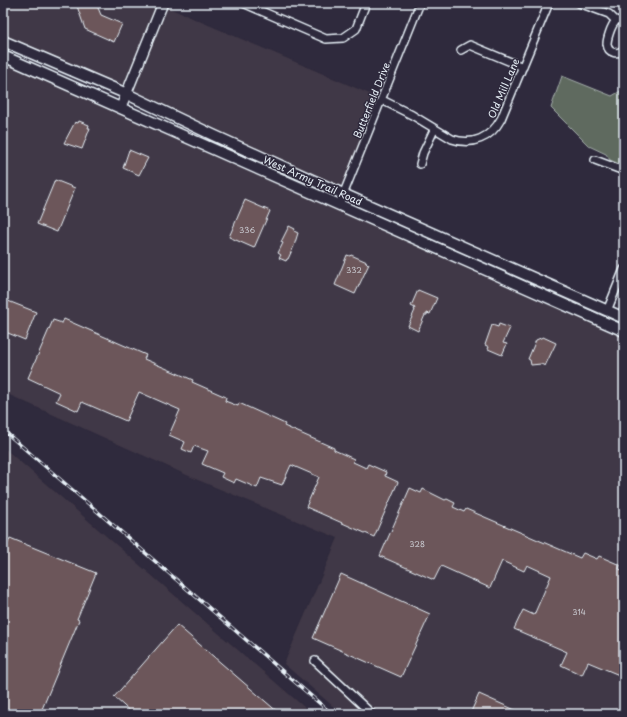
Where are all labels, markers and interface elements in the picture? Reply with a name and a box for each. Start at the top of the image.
street label: Old Mill Lane [484,55,523,120]
street label: Butterfield Drive [349,60,393,140]
street label: West Army Trail Road [261,151,365,209]
house number: 336 [239,224,255,236]
house number: 332 [346,264,362,276]
house number: 328 [409,538,425,550]
house number: 314 [572,606,586,618]

